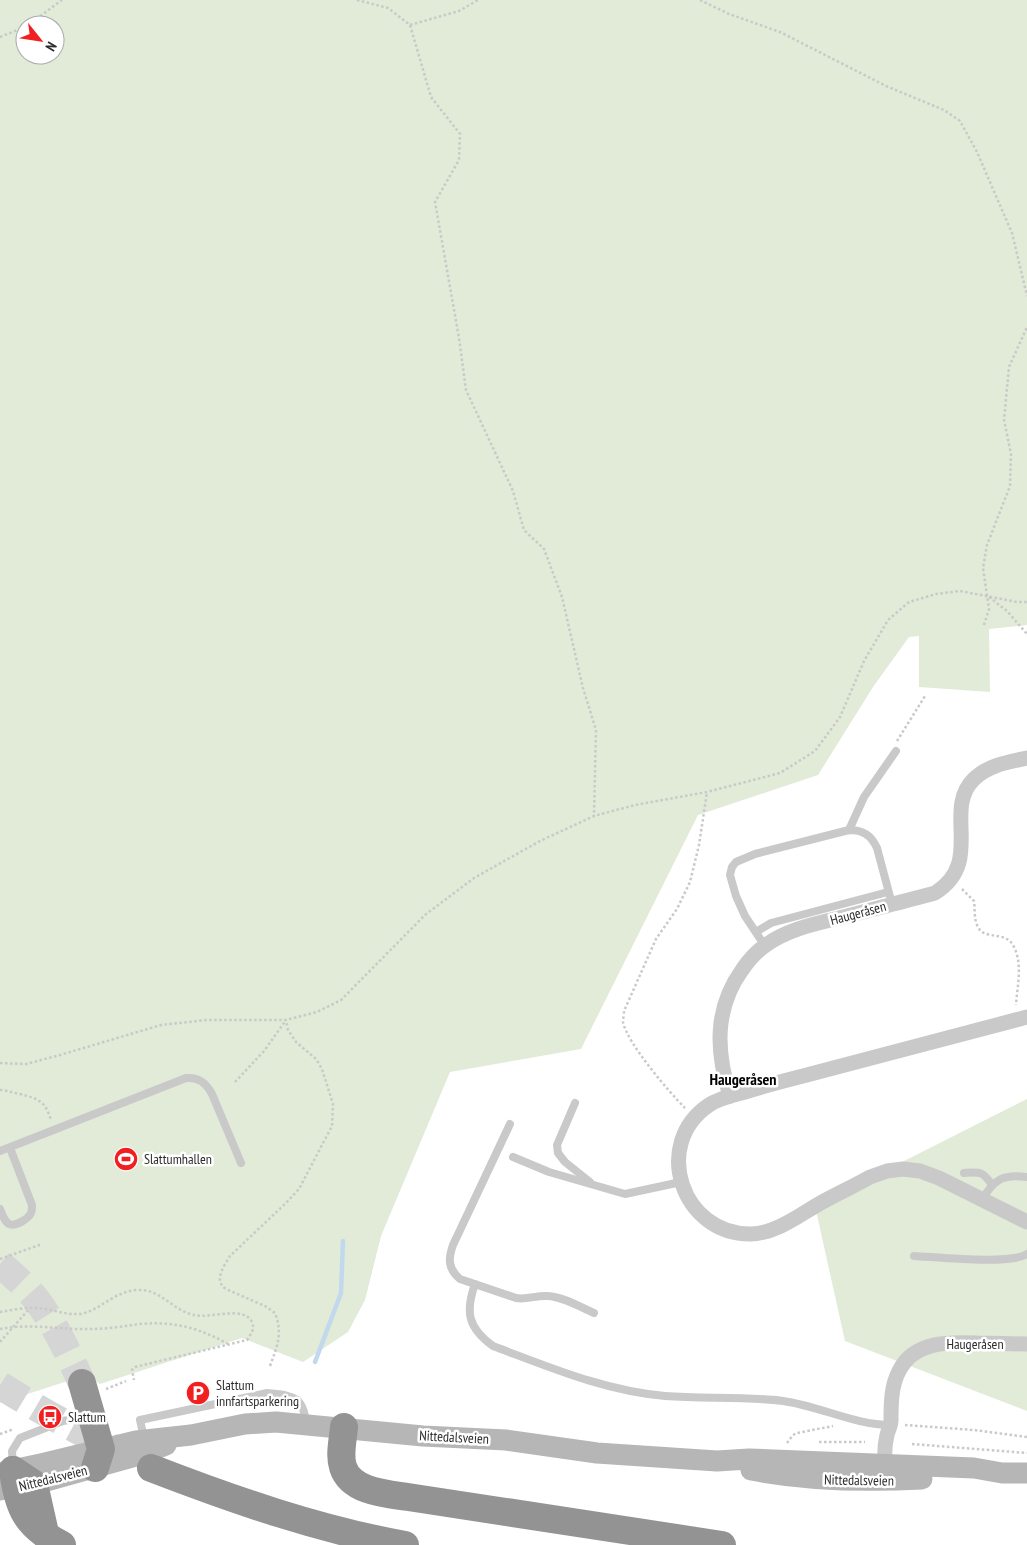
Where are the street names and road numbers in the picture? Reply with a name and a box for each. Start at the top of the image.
street label: Haugeråsen [828,897,888,929]
street label: Haugeråsen [946,1335,1004,1353]
street label: Nittedalsveien [419,1426,489,1448]
street label: Nittedalsveien [17,1461,89,1495]
street label: Nittedalsveien [824,1470,894,1490]

